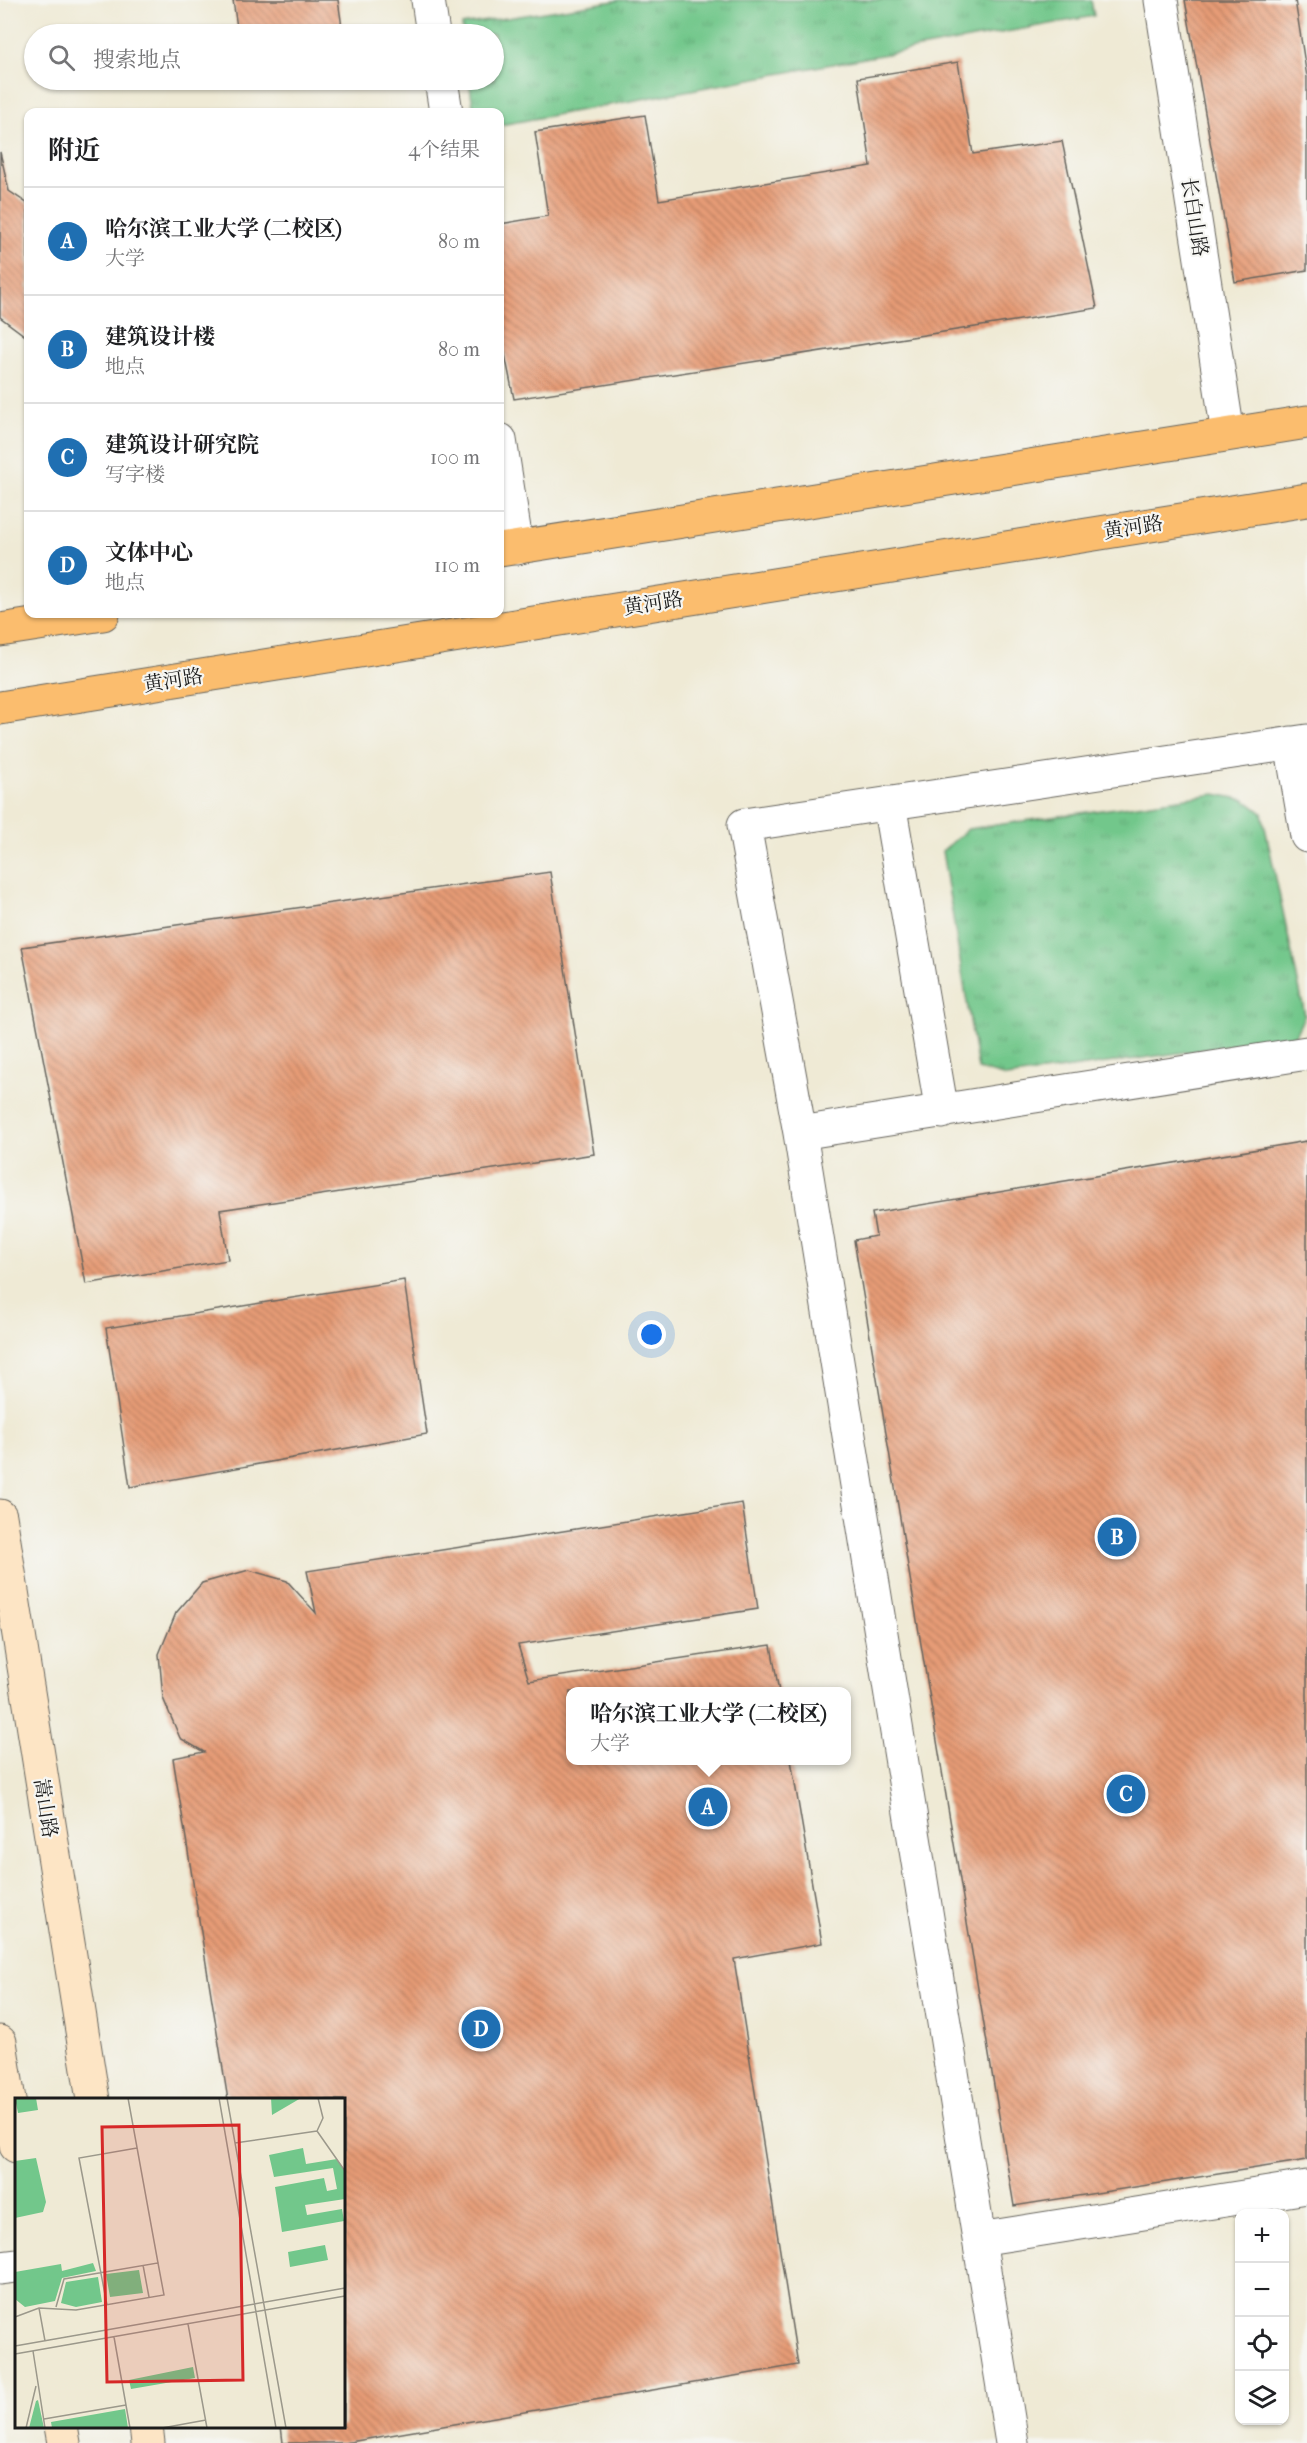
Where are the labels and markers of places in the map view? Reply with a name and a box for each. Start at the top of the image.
pin: B [1098,1514,1136,1560]
pin: C [1106,1772,1146,1816]
pin: A [688,1784,728,1830]
pin: D [462,2006,500,2052]

